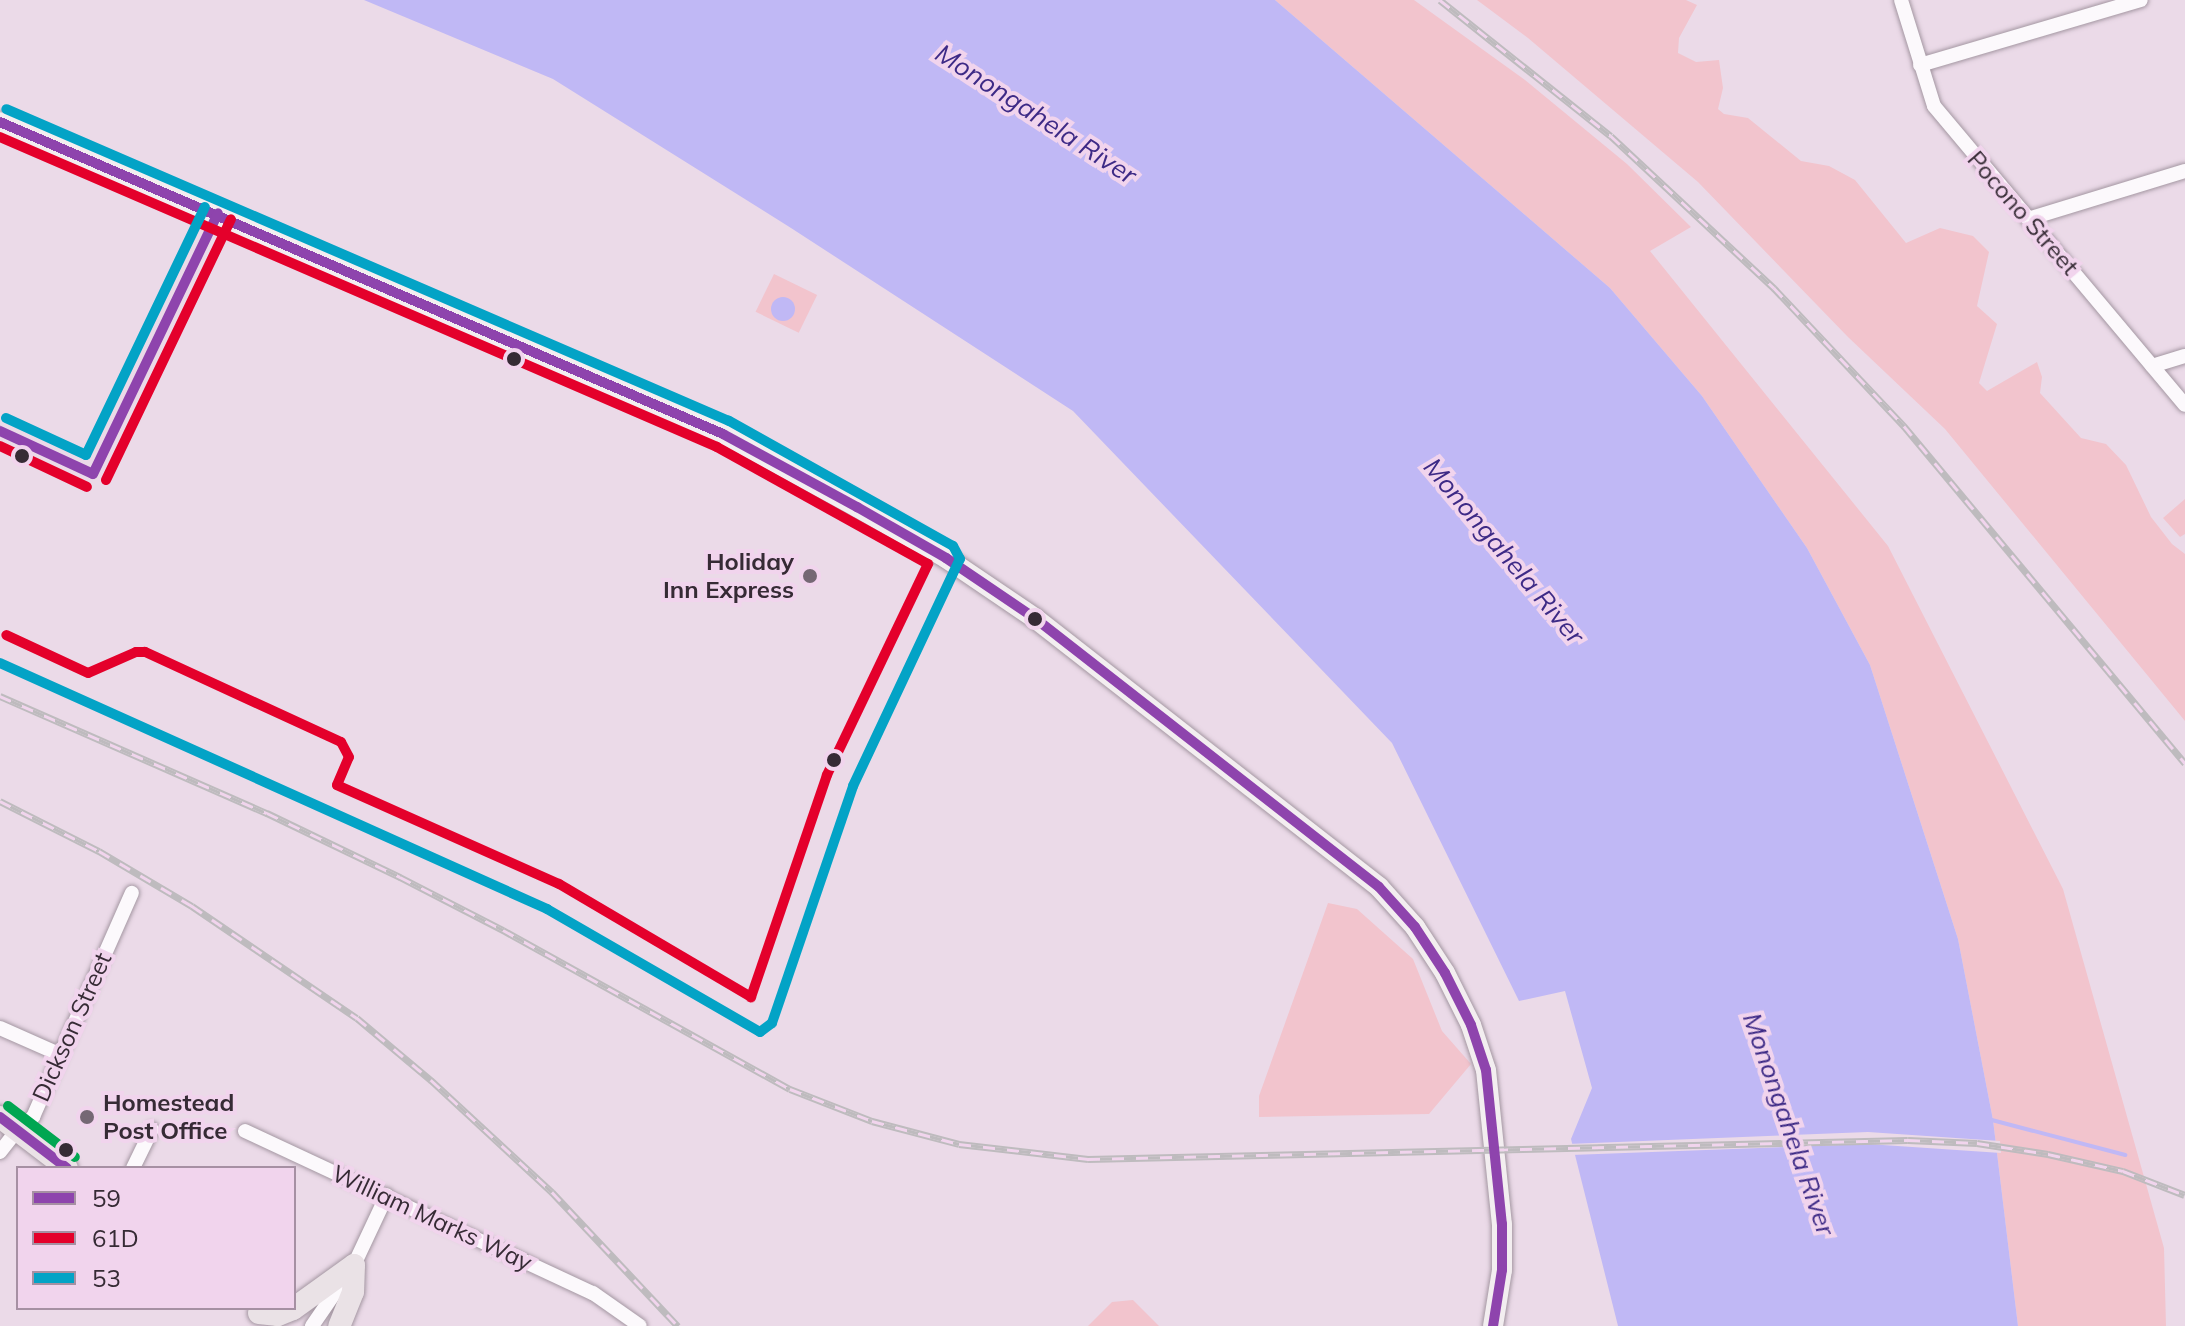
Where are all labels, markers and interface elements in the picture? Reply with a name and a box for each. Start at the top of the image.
water label: Monongahela River [930,37,1142,191]
street label: Pocono Street [1961,145,2085,281]
unlabelled marker [506,351,522,367]
unlabelled marker [14,448,30,464]
water label: Monongahela River [1417,452,1591,650]
place label: Holiday Inn Express [663,548,794,604]
marker: Holiday Inn Express [801,567,819,585]
unlabelled marker [1027,611,1043,627]
unlabelled marker [826,752,842,768]
street label: Dickson Street [26,948,118,1106]
water label: Monongahela River [1736,1009,1842,1239]
place label: Homestead Post Office [103,1089,234,1145]
marker: Homestead Post Office [78,1108,96,1126]
unlabelled marker [58,1142,74,1158]
street label: William Marks Way [327,1159,537,1277]
legend [16,1166,296,1310]
text: 59 [92,1183,121,1213]
text: 61D [92,1223,139,1253]
text: 53 [92,1263,121,1293]

